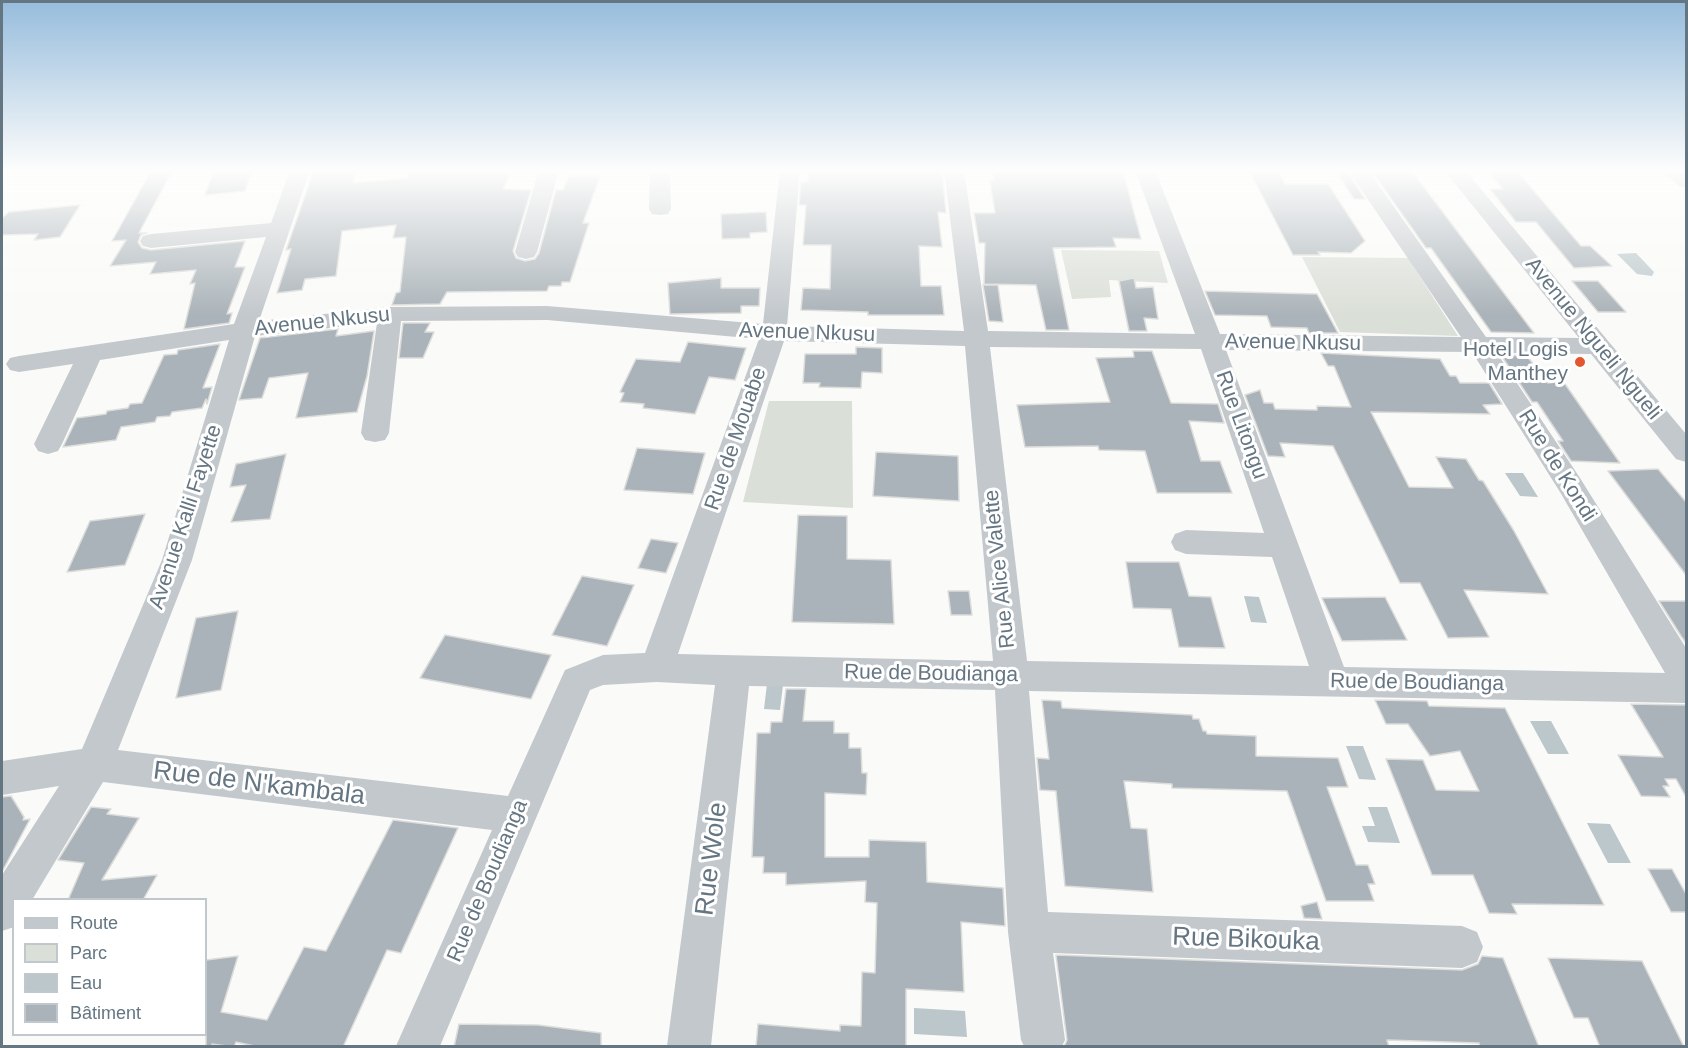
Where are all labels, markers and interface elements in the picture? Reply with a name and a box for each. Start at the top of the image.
street label: Avenue Ngueli Ngueli [1520,253,1666,425]
street label: Avenue Nkusu [253,302,391,342]
street label: Avenue Nkusu [739,318,875,348]
street label: Avenue Nkusu [1225,329,1361,357]
place label: Hotel Logis Manthey [1463,337,1568,387]
marker: Hotel Logis Manthey [1573,355,1587,369]
street label: Rue de Mouabe [700,364,772,514]
street label: Rue Litongu [1210,367,1272,483]
street label: Rue de Kondi [1513,405,1601,527]
street label: Avenue Kalli Fayette [144,422,228,612]
street label: Rue Alice Valette [979,488,1021,650]
street label: Rue de Boudianga [844,660,1018,688]
street label: Rue de Boudianga [1330,669,1504,697]
street label: Rue de N'kambala [151,756,367,812]
street label: Rue de Boudianga [442,796,534,966]
street label: Rue Wole [690,801,734,917]
legend [12,898,207,1036]
text: Route [70,913,118,933]
street label: Rue Bikouka [1172,922,1320,958]
text: Parc [70,943,107,963]
text: Eau [70,973,102,993]
text: Bâtiment [70,1003,141,1023]

